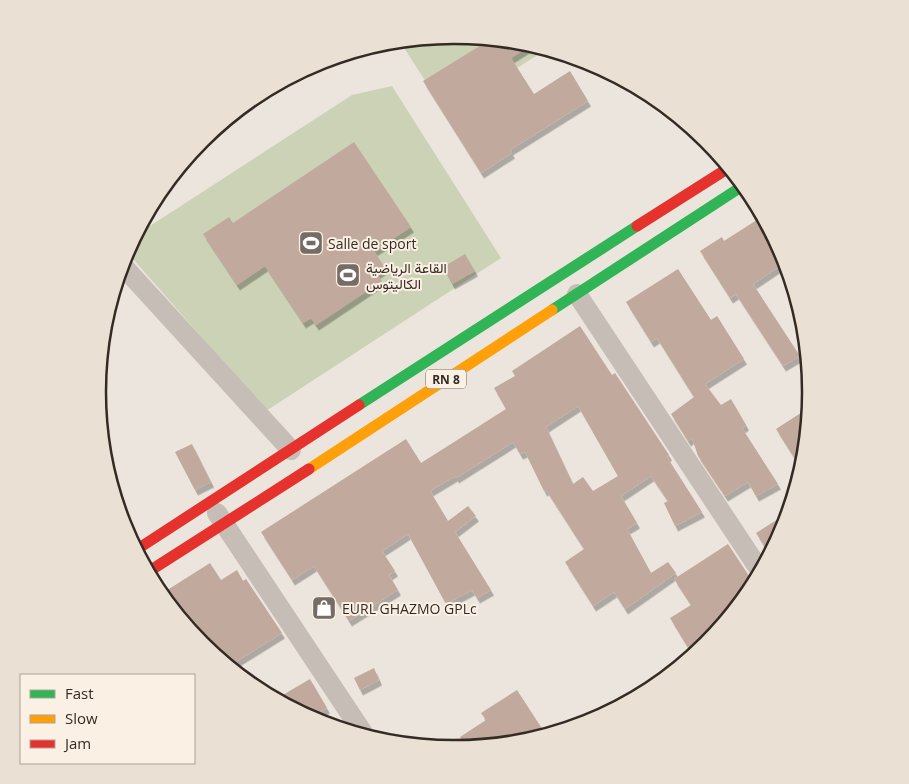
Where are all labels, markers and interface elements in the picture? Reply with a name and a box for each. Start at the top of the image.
sports icon: Salle de sport [298,230,324,256]
place label: Salle de sport [328,234,416,253]
place label: القاعة الرياضية الكاليتوس [366,258,447,293]
sports icon: القاعة الرياضية الكاليتوس [335,262,361,288]
road number: RN 8 [426,369,466,388]
shop icon: EURL GHAZMO GPLc [311,595,337,621]
place label: EURL GHAZMO GPLc [342,599,477,618]
legend [20,674,195,764]
text: Fast [65,683,94,703]
text: Slow [65,708,98,728]
text: Jam [63,733,91,753]

